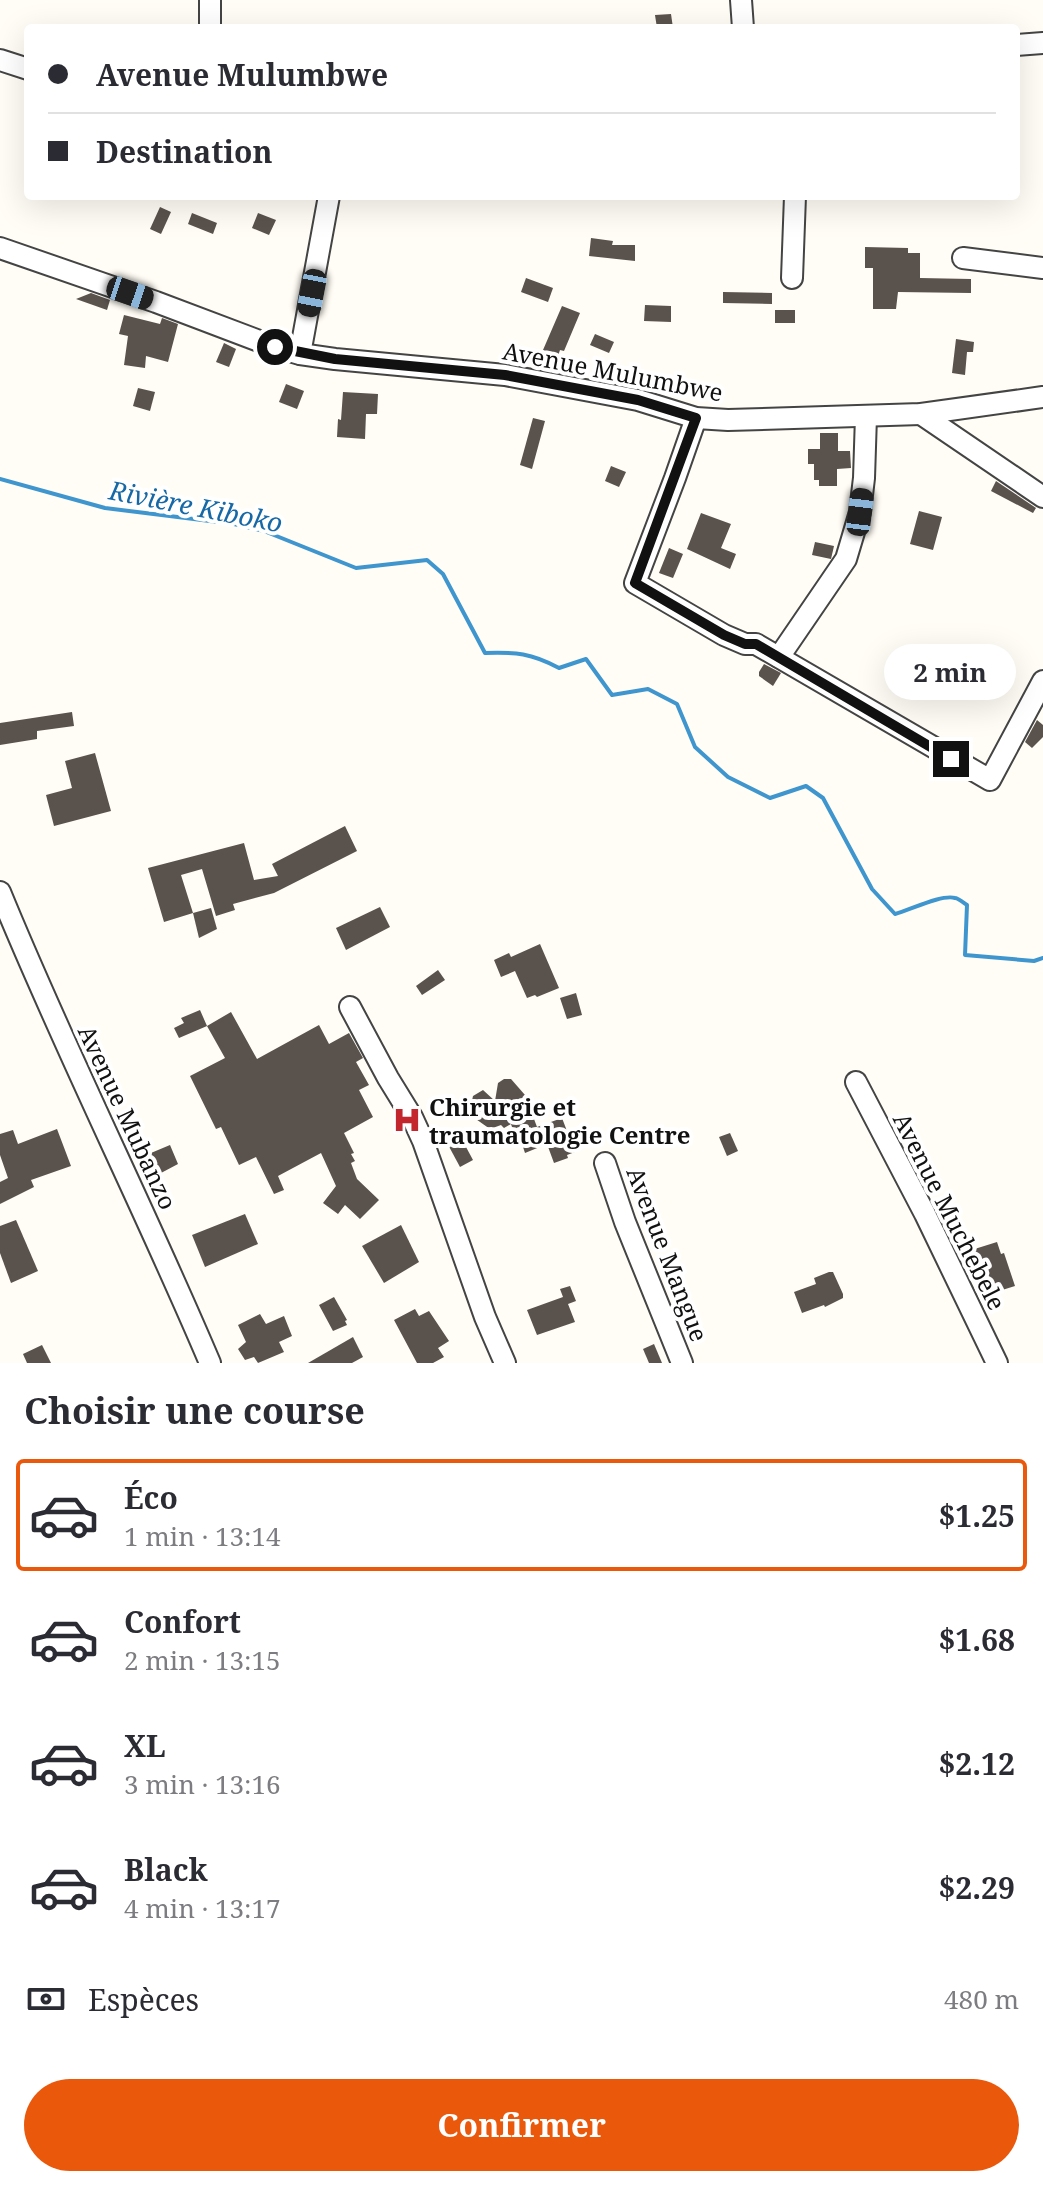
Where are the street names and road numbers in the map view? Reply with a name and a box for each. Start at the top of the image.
street label: Avenue Mulumbwe [500,333,726,409]
street label: Avenue Mubanzo [71,1020,185,1214]
street label: Avenue Muchebele [886,1107,1014,1315]
street label: Avenue Mangue [620,1162,716,1346]

